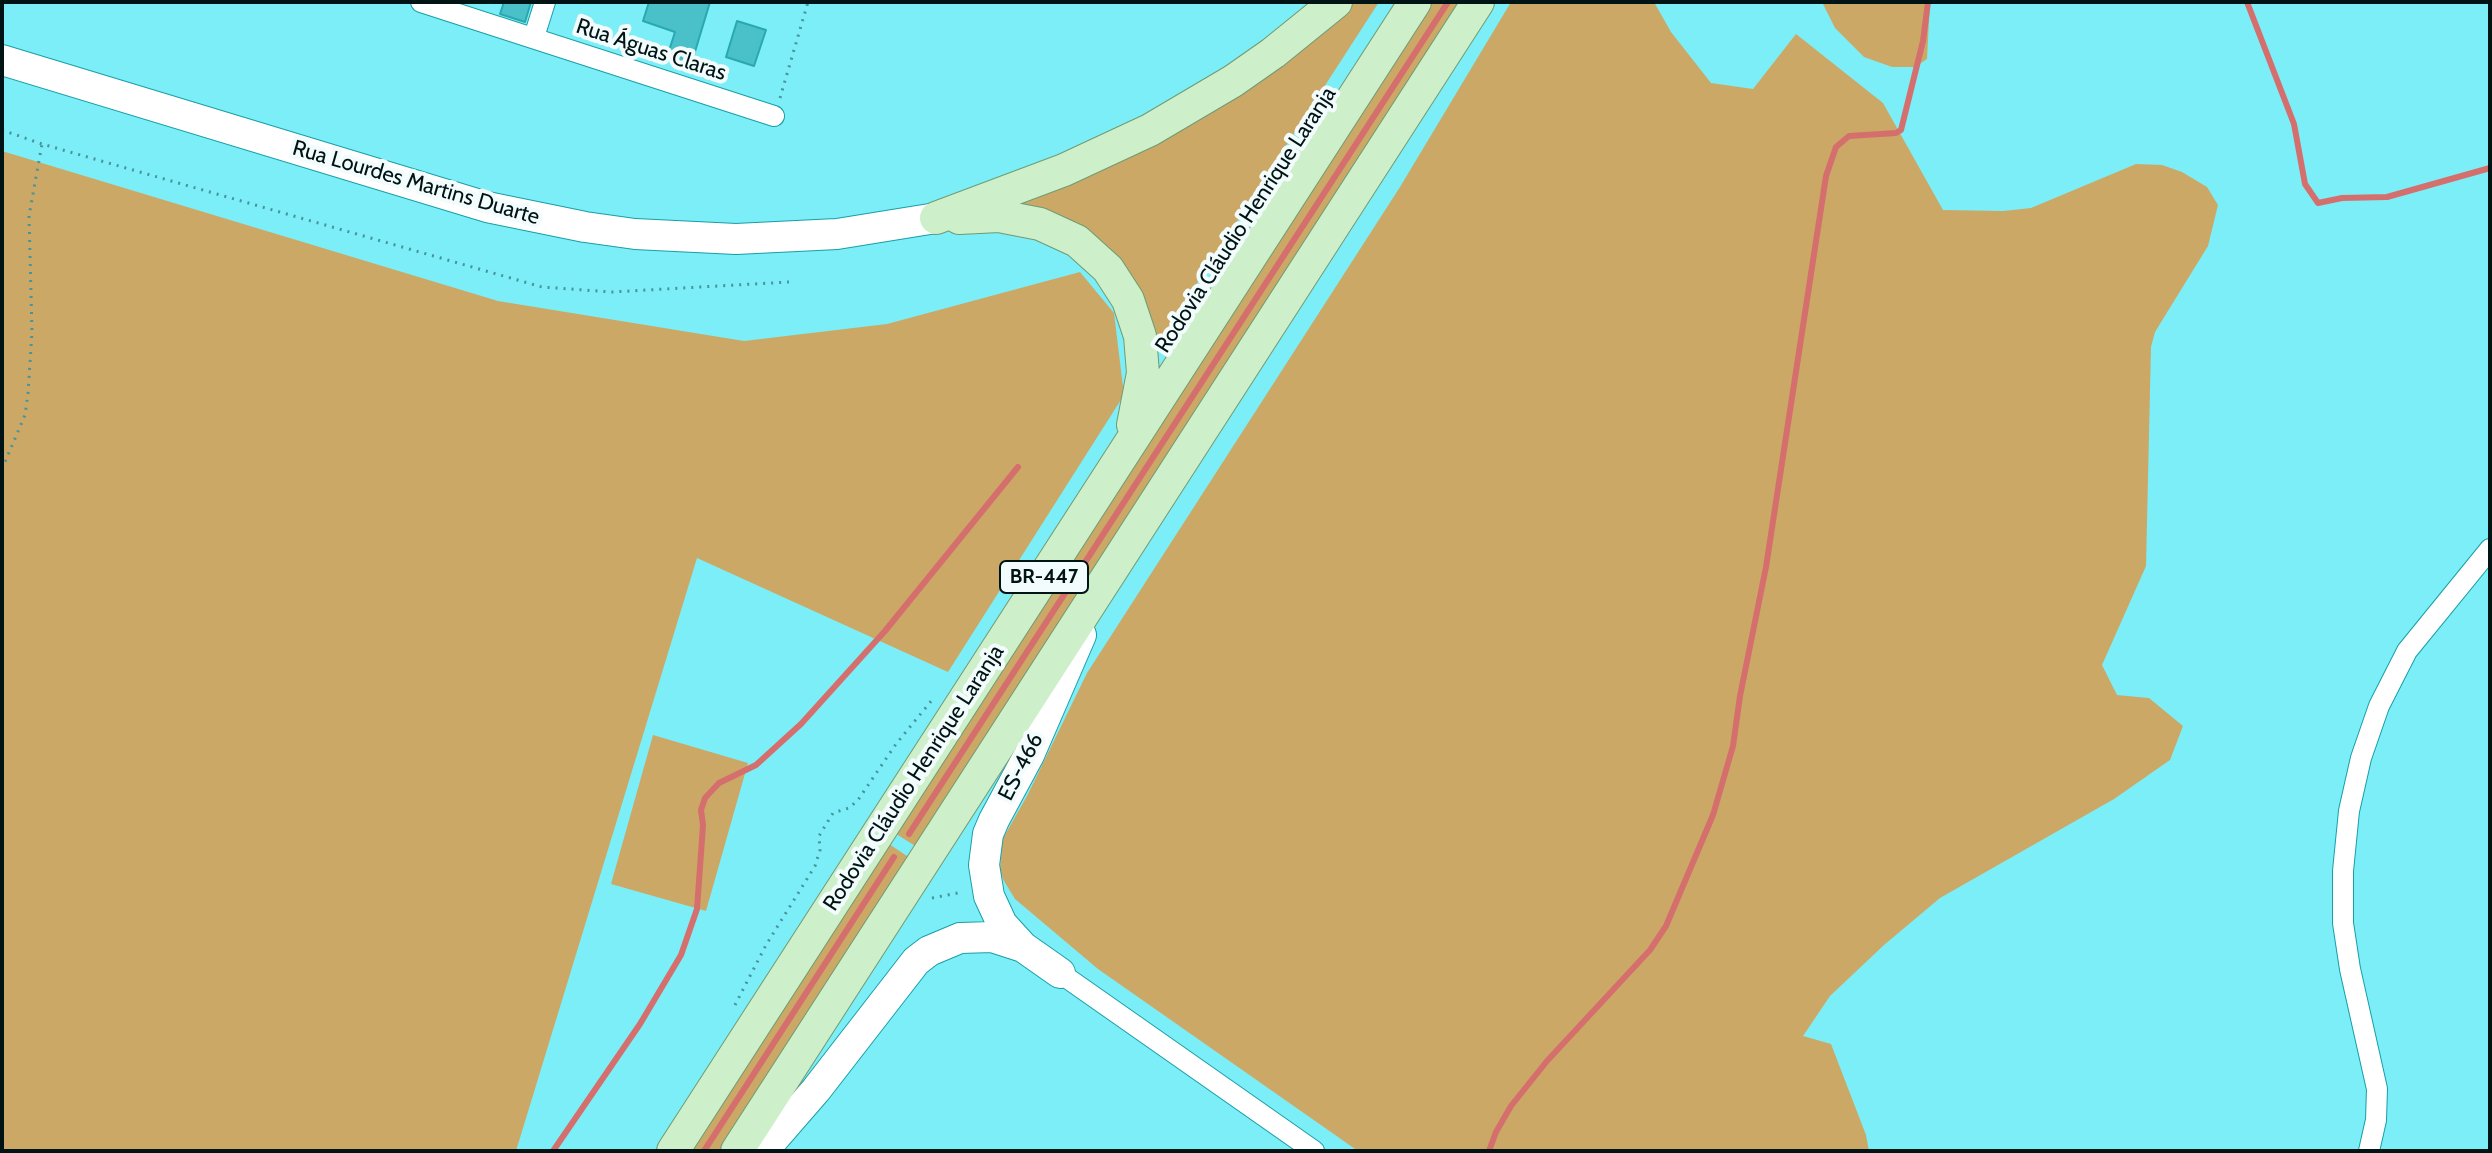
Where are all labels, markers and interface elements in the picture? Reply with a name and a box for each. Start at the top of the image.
street label: Rua Águas Claras [573,13,729,87]
street label: Rodovia Cláudio Henrique Laranja [1150,82,1342,358]
street label: Rua Lourdes Martins Duarte [289,135,543,231]
road number: BR-447 [1000,561,1088,593]
street label: Rodovia Cláudio Henrique Laranja [818,640,1010,916]
street label: ES-466 [993,729,1049,805]

